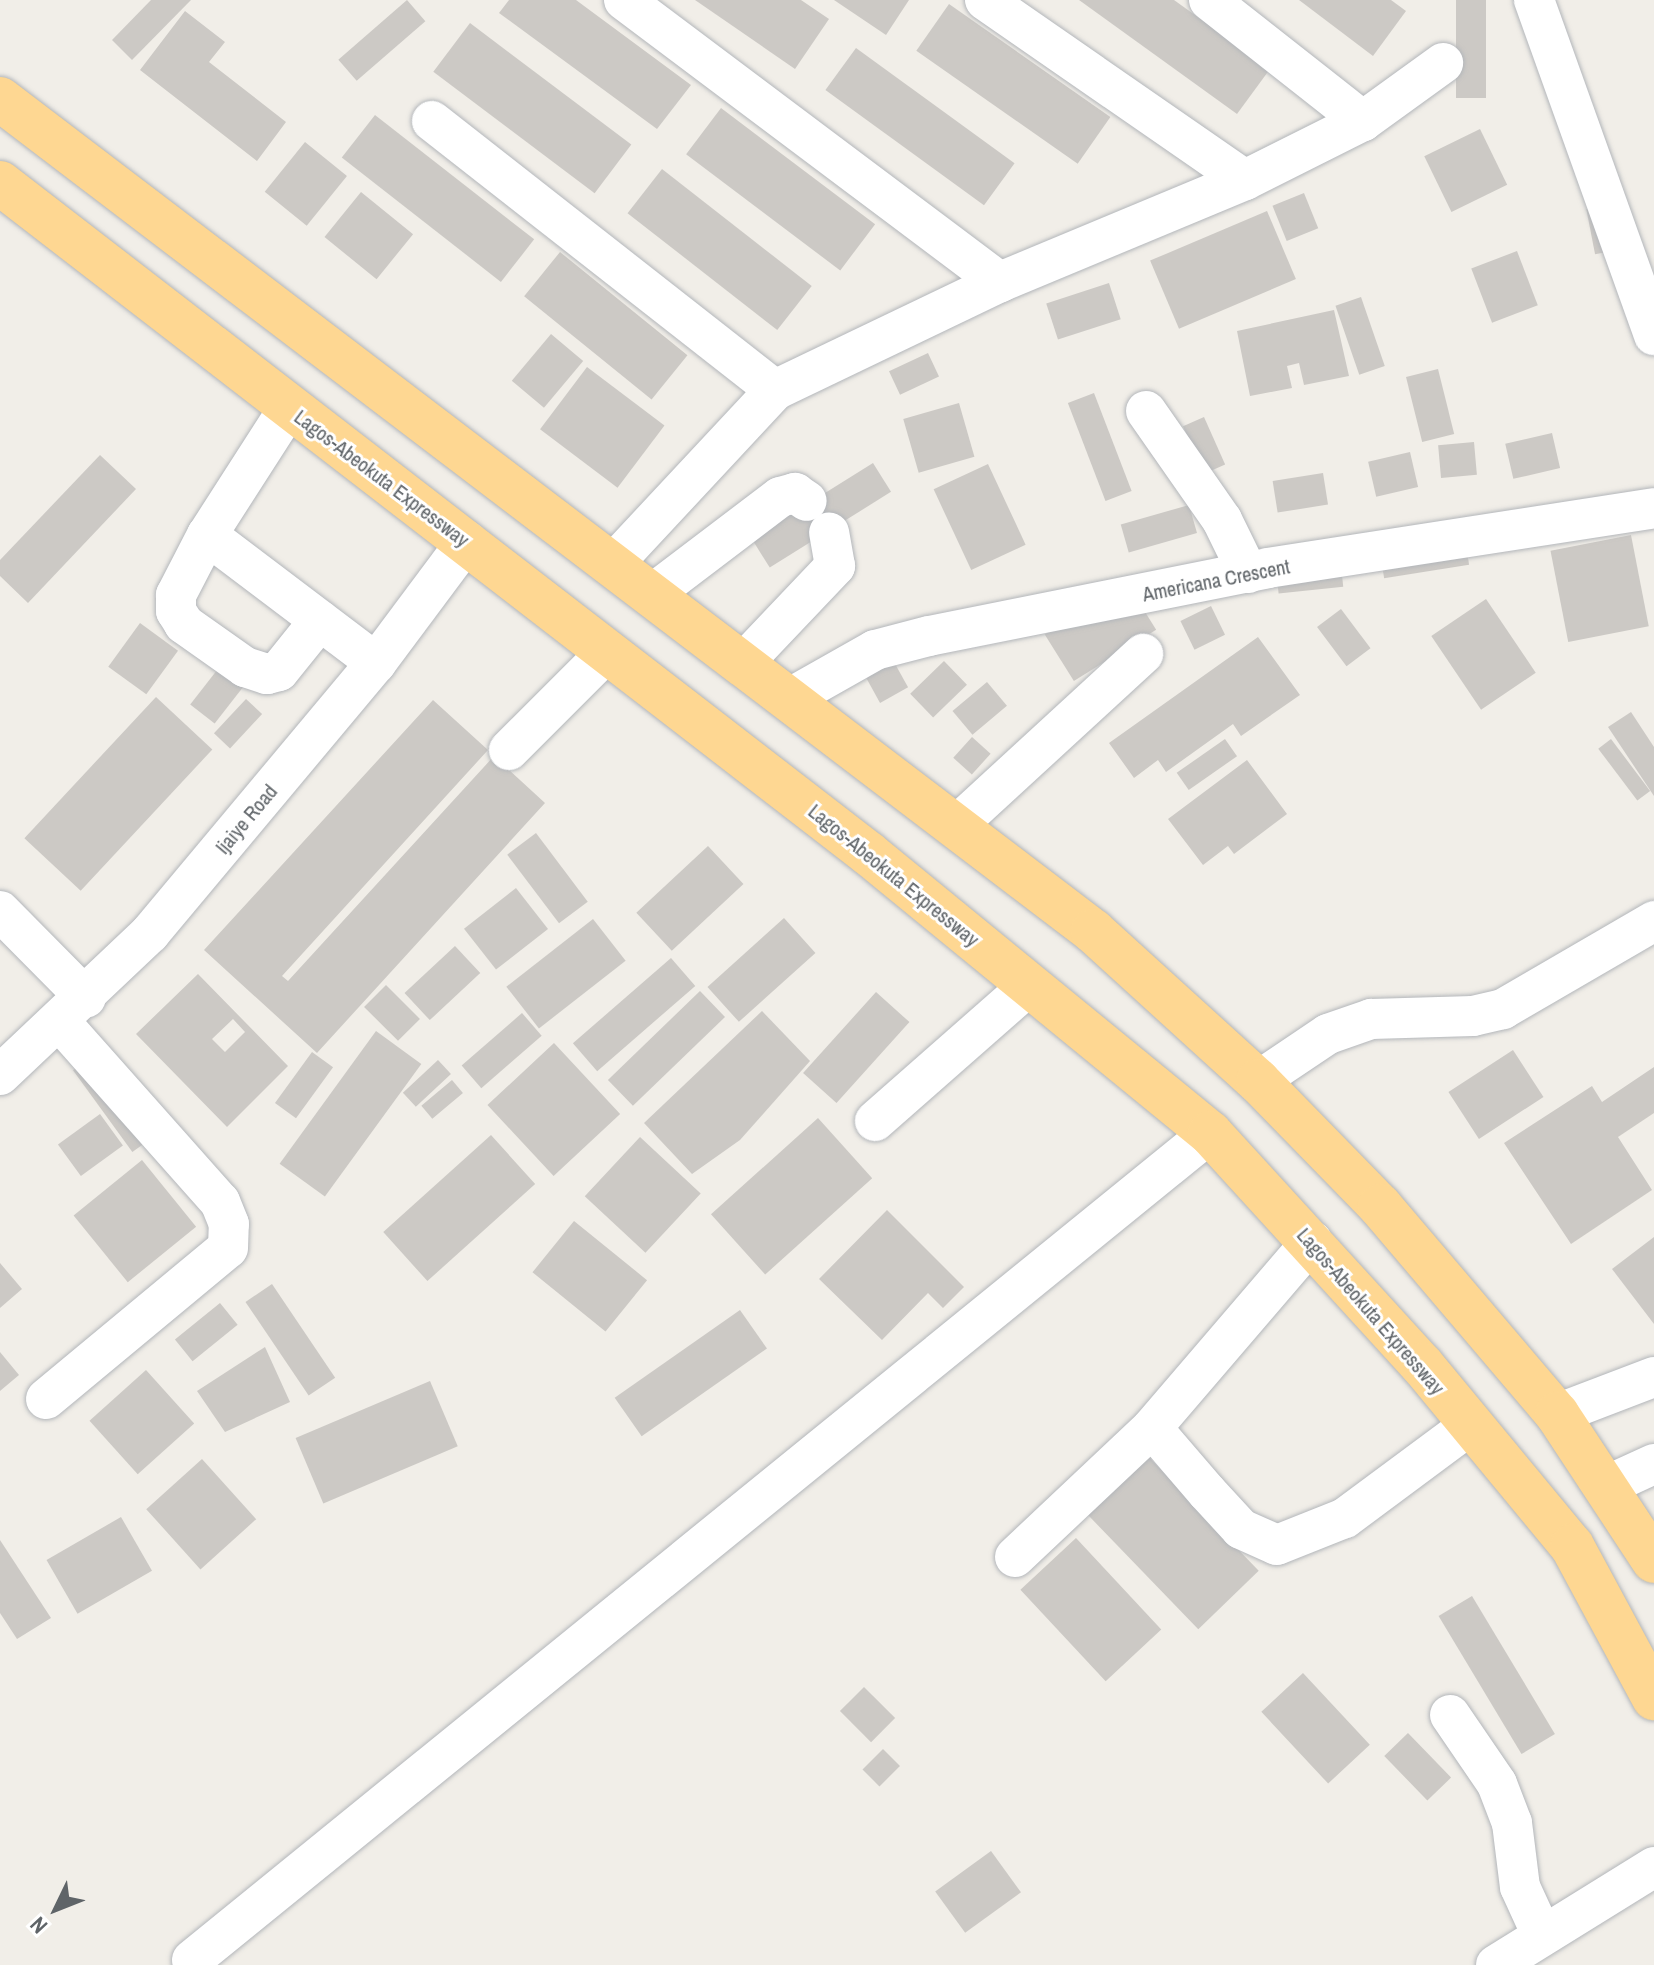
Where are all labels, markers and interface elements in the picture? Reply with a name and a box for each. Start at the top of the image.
street label: Lagos-Abeokuta Expressway [290,405,474,551]
street label: Americana Crescent [1140,554,1292,606]
street label: Ijaiye Road [210,780,282,858]
street label: Lagos-Abeokuta Expressway [804,799,984,951]
street label: Lagos-Abeokuta Expressway [1292,1223,1450,1399]
north arrow [16,1869,96,1949]
text: N [23,1910,54,1940]

